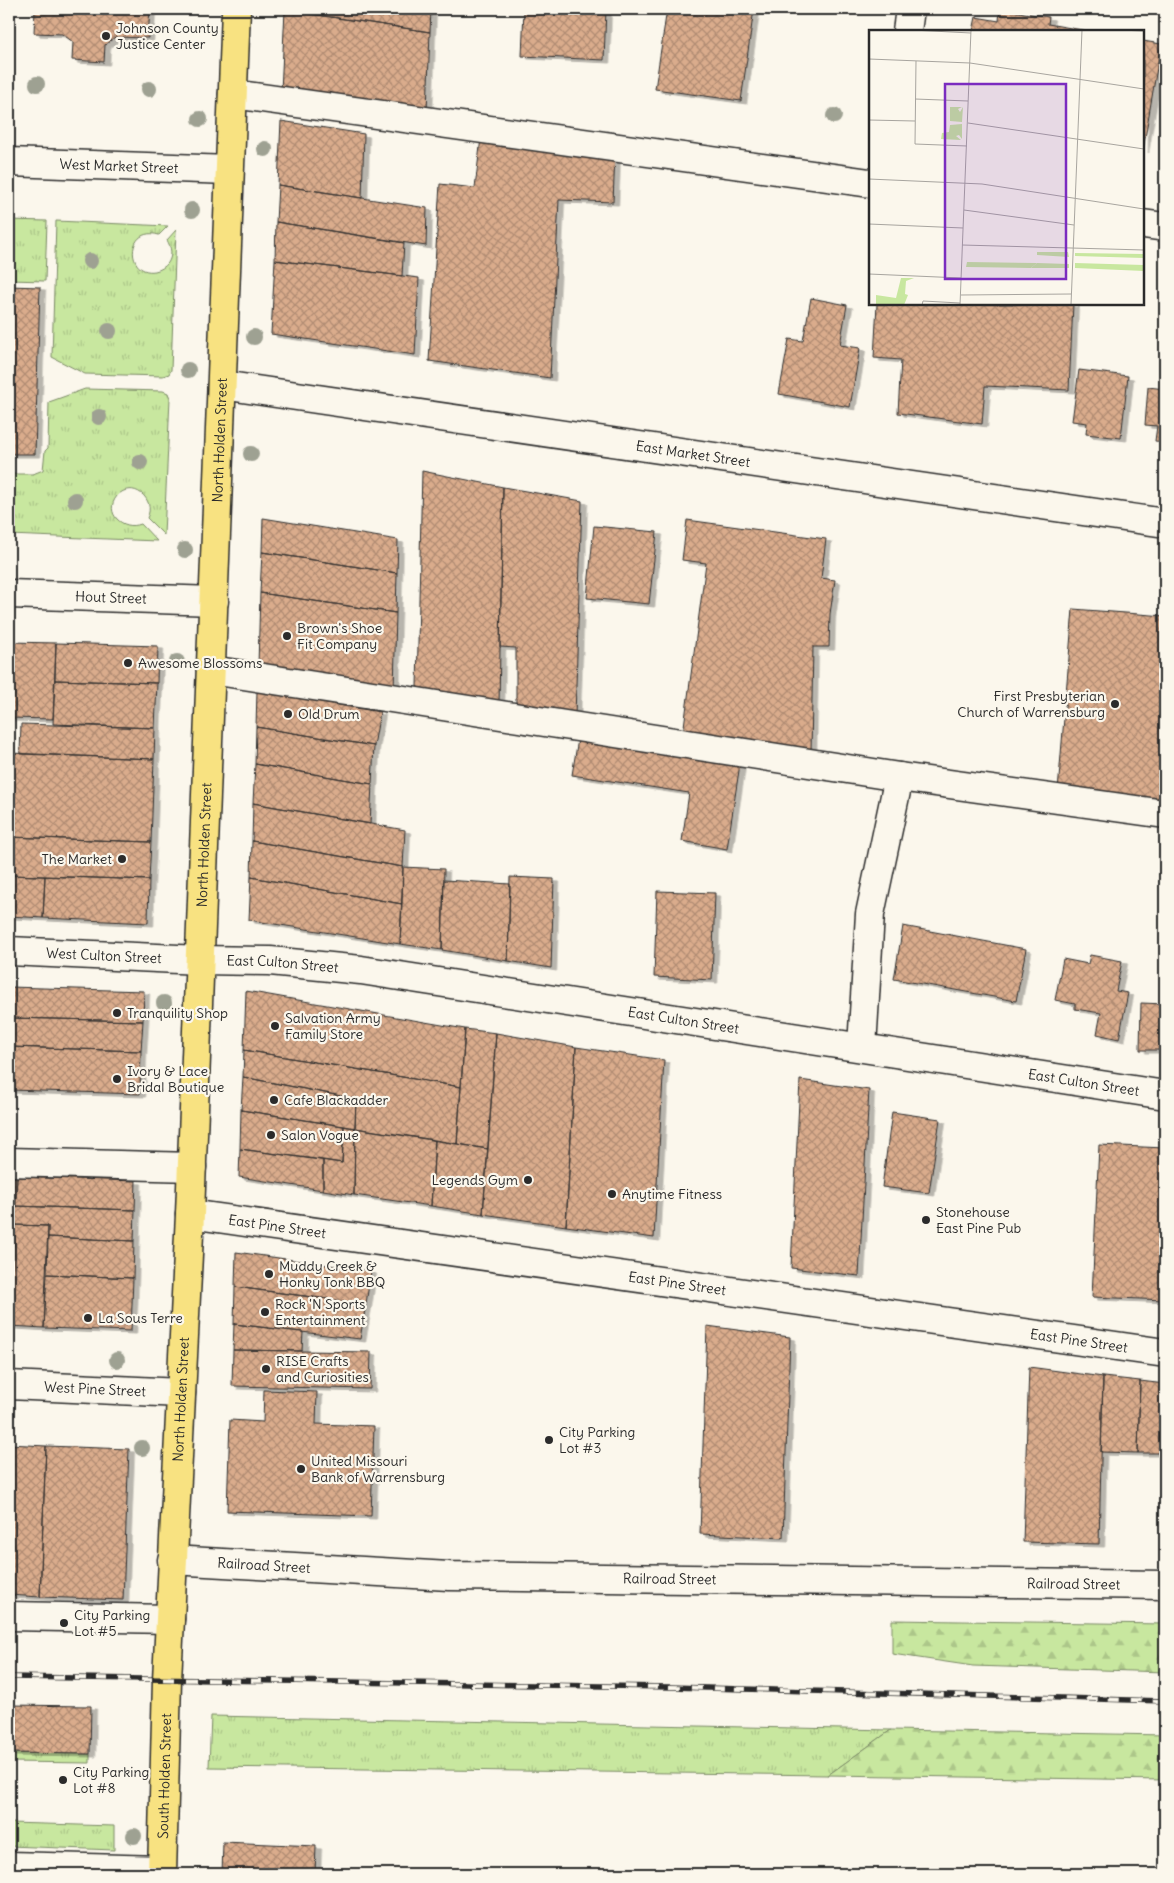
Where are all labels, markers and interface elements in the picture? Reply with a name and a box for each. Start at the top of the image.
place label: Johnson County Justice Center [116,19,219,53]
marker: Johnson County Justice Center [100,30,112,42]
inset map [869,30,1144,305]
street label: West Market Street [59,155,179,177]
street label: North Holden Street [208,377,231,503]
street label: East Market Street [635,437,752,471]
street label: Hout Street [75,587,147,608]
place label: Brown's Shoe Fit Company [297,619,382,653]
marker: Brown's Shoe Fit Company [281,630,293,642]
place label: Awesome Blossoms [138,654,262,672]
marker: Awesome Blossoms [122,657,134,669]
place label: First Presbyterian Church of Warrensburg [957,687,1105,721]
marker: First Presbyterian Church of Warrensburg [1109,698,1121,710]
place label: Old Drum [298,705,360,723]
marker: Old Drum [282,708,294,720]
street label: North Holden Street [193,782,215,908]
place label: The Market [41,850,112,868]
marker: The Market [116,853,128,865]
street label: West Culton Street [46,944,163,967]
street label: East Culton Street [227,951,340,977]
street label: East Culton Street [627,1003,741,1038]
place label: Tranquility Shop [127,1004,228,1022]
marker: Tranquility Shop [111,1007,123,1019]
place label: Salvation Army Family Store [285,1009,381,1043]
marker: Salvation Army Family Store [269,1020,281,1032]
place label: Ivory & Lace Bridal Boutique [127,1062,224,1096]
street label: East Culton Street [1027,1065,1141,1100]
marker: Ivory & Lace Bridal Boutique [111,1073,123,1085]
place label: Cafe Blackadder [284,1091,388,1109]
marker: Cafe Blackadder [268,1094,280,1106]
place label: Salon Vogue [281,1126,359,1144]
marker: Salon Vogue [265,1129,277,1141]
place label: Legends Gym [432,1171,518,1189]
marker: Legends Gym [522,1174,534,1186]
place label: Anytime Fitness [622,1185,722,1203]
marker: Anytime Fitness [606,1188,618,1200]
place label: Stonehouse East Pine Pub [936,1203,1022,1237]
street label: East Pine Street [227,1211,327,1242]
marker: Stonehouse East Pine Pub [920,1214,932,1226]
place label: Muddy Creek & Honky Tonk BBQ [279,1257,385,1291]
marker: Muddy Creek & Honky Tonk BBQ [263,1268,275,1280]
street label: East Pine Street [627,1268,727,1299]
place label: Rock 'N Sports Entertainment [275,1295,366,1329]
marker: Rock 'N Sports Entertainment [259,1306,271,1318]
place label: La Sous Terre [98,1309,183,1327]
marker: La Sous Terre [82,1312,94,1324]
street label: East Pine Street [1029,1325,1129,1357]
street label: North Holden Street [169,1336,193,1462]
place label: RISE Crafts and Curiosities [276,1352,369,1386]
marker: RISE Crafts and Curiosities [260,1363,272,1375]
street label: West Pine Street [43,1378,147,1400]
place label: City Parking Lot #3 [559,1423,635,1457]
marker: City Parking Lot #3 [543,1434,555,1446]
place label: United Missouri Bank of Warrensburg [311,1452,445,1486]
marker: United Missouri Bank of Warrensburg [295,1463,307,1475]
street label: Railroad Street [217,1554,311,1577]
street label: Railroad Street [623,1569,717,1588]
street label: Railroad Street [1027,1574,1121,1593]
place label: City Parking Lot #5 [74,1606,150,1640]
marker: City Parking Lot #5 [58,1617,70,1629]
street label: South Holden Street [154,1713,175,1839]
place label: City Parking Lot #8 [73,1763,149,1797]
marker: City Parking Lot #8 [57,1774,69,1786]

